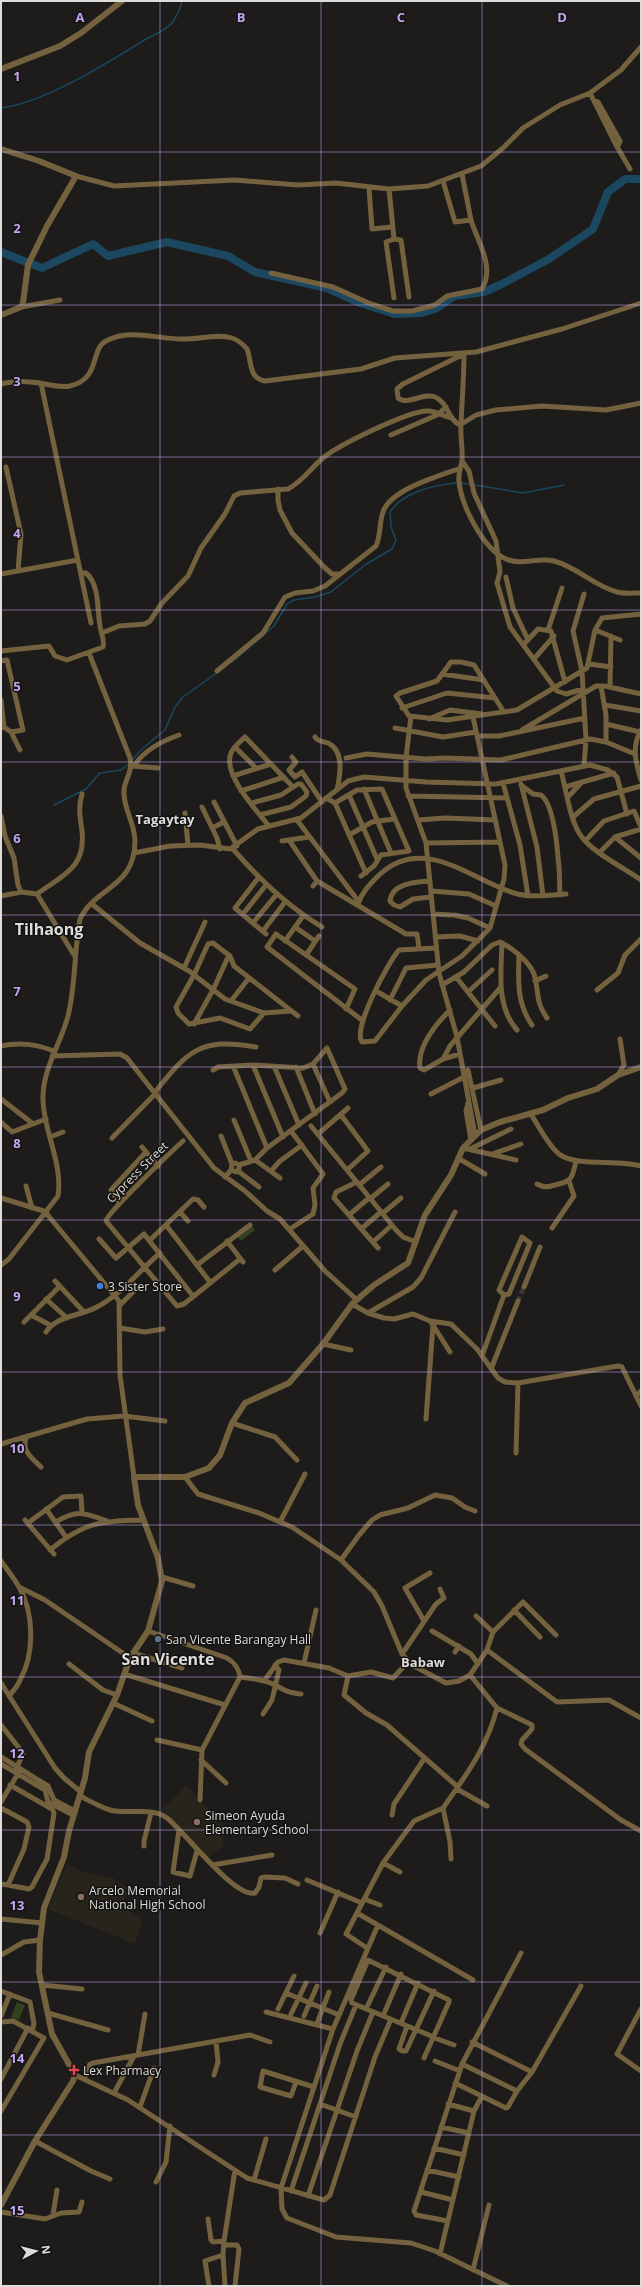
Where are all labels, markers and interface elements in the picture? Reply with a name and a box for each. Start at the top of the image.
text: A [76,8,85,26]
text: B [237,8,246,26]
text: C [397,8,405,26]
text: D [557,8,567,26]
text: 1 [13,67,21,85]
text: 2 [13,219,21,237]
text: 3 [13,372,21,390]
text: 4 [13,524,21,542]
text: 5 [13,677,21,695]
district label: Tagaytay [136,810,195,828]
text: 6 [13,829,21,847]
district label: Tilhaong [15,918,83,940]
text: 7 [13,982,21,1000]
text: 8 [13,1134,21,1152]
street label: Cypress Street [102,1137,172,1207]
place label: 3 Sister Store [108,1278,182,1295]
marker: 3 Sister Store [95,1281,105,1291]
text: 9 [13,1287,21,1305]
text: 10 [10,1439,24,1457]
text: 11 [10,1591,24,1609]
place label: San Vicente Barangay Hall [166,1631,311,1648]
marker: San Vicente Barangay Hall [153,1634,163,1644]
district label: San Vicente [121,1648,215,1670]
district label: Babaw [401,1653,445,1671]
text: 12 [10,1744,25,1762]
place label: Simeon Ayuda Elementary School [205,1807,309,1838]
marker: Simeon Ayuda Elementary School [192,1817,202,1827]
place label: Arcelo Memorial National High School [89,1882,205,1913]
marker: Arcelo Memorial National High School [76,1892,86,1902]
text: 13 [10,1896,24,1914]
text: 14 [10,2049,25,2067]
place label: Lex Pharmacy [83,2062,162,2079]
marker: Lex Pharmacy [68,2064,80,2076]
text: 15 [10,2201,24,2219]
north arrow [16,2231,56,2271]
text: N [38,2244,54,2255]

